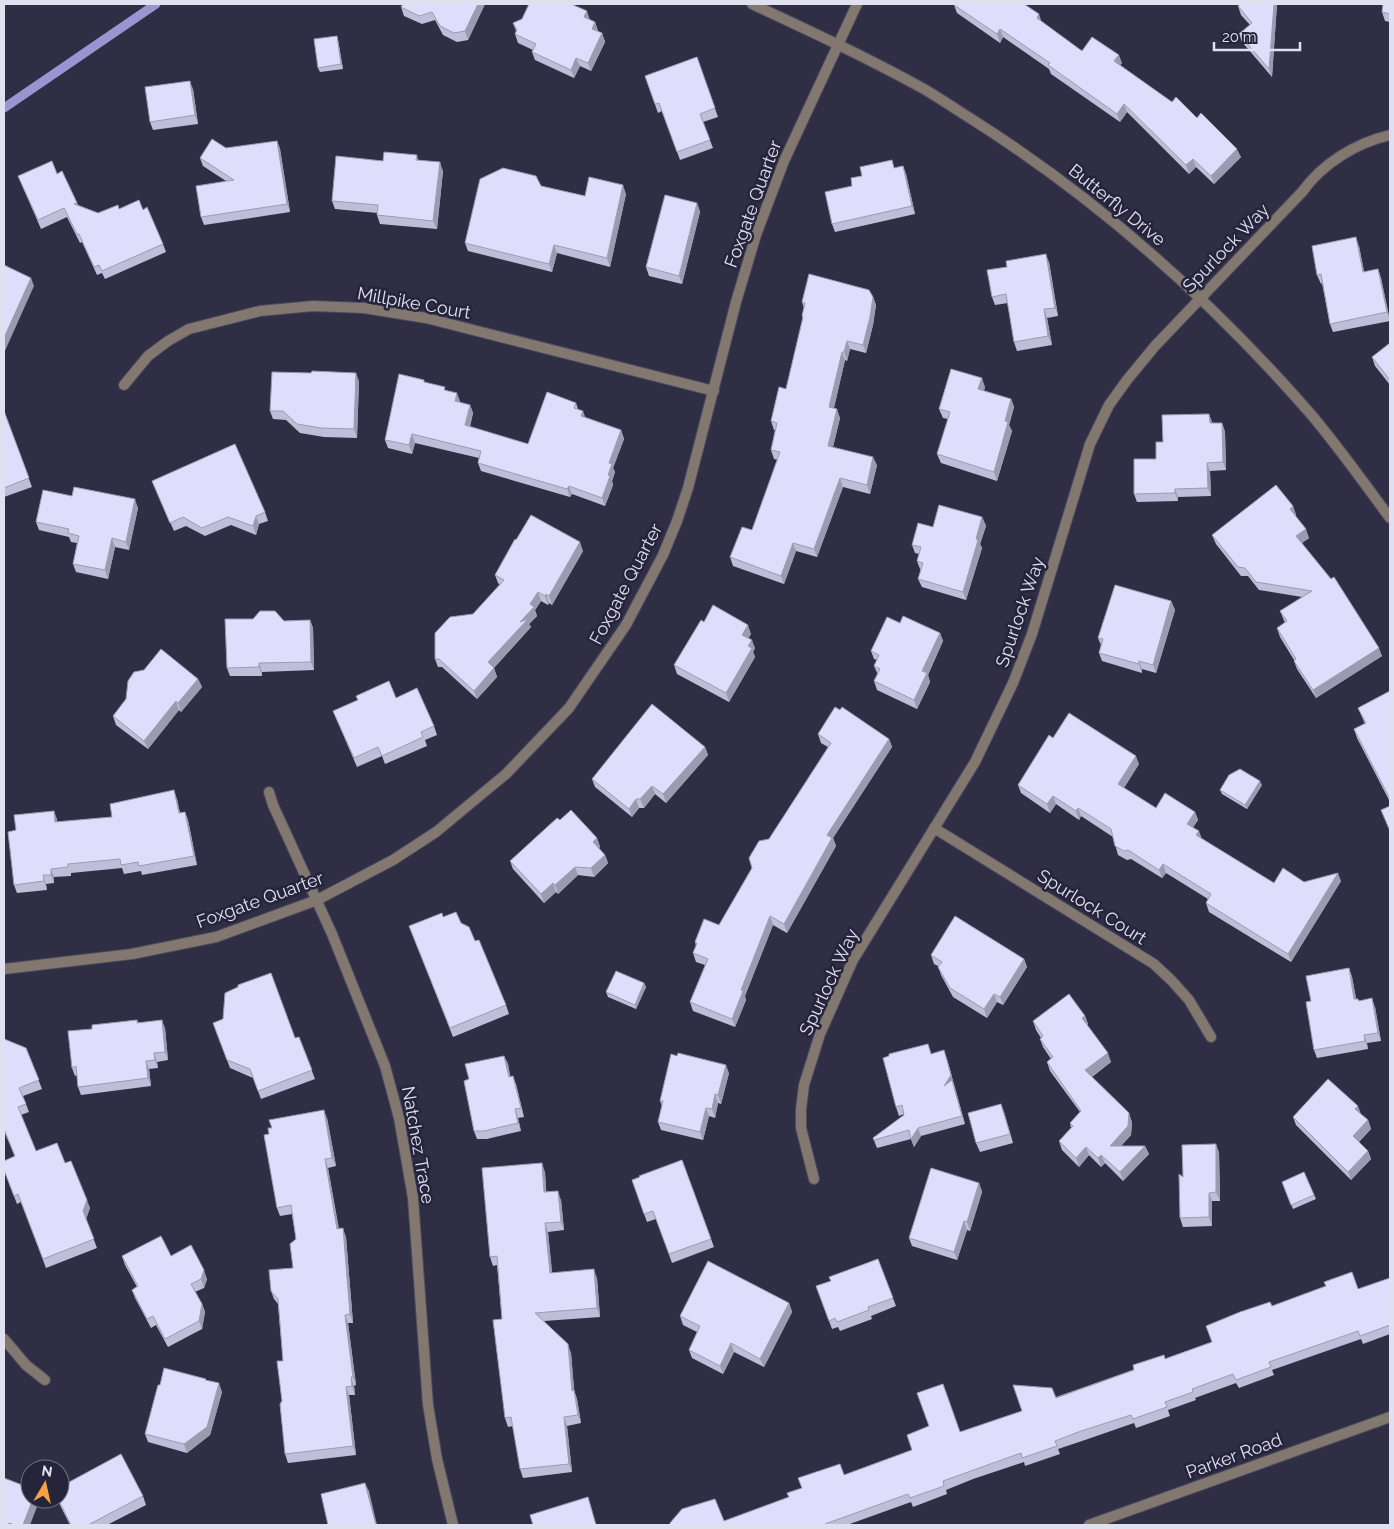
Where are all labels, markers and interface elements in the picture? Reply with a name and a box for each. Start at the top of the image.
scale bar [1214,20,1300,52]
text: 20 m [1222,28,1257,46]
street label: Foxgate Quarter [720,137,786,270]
street label: Butterfly Drive [1065,159,1170,250]
street label: Spurlock Way [1178,199,1273,296]
street label: Millpike Court [356,282,472,323]
street label: Foxgate Quarter [585,519,667,648]
street label: Spurlock Way [991,554,1048,670]
street label: Spurlock Court [1034,865,1151,949]
street label: Foxgate Quarter [193,867,327,932]
street label: Spurlock Way [795,925,863,1038]
street label: Natchez Trace [398,1085,439,1206]
street label: Parker Road [1183,1428,1285,1483]
north arrow [20,1459,70,1509]
text: N [41,1462,54,1480]

